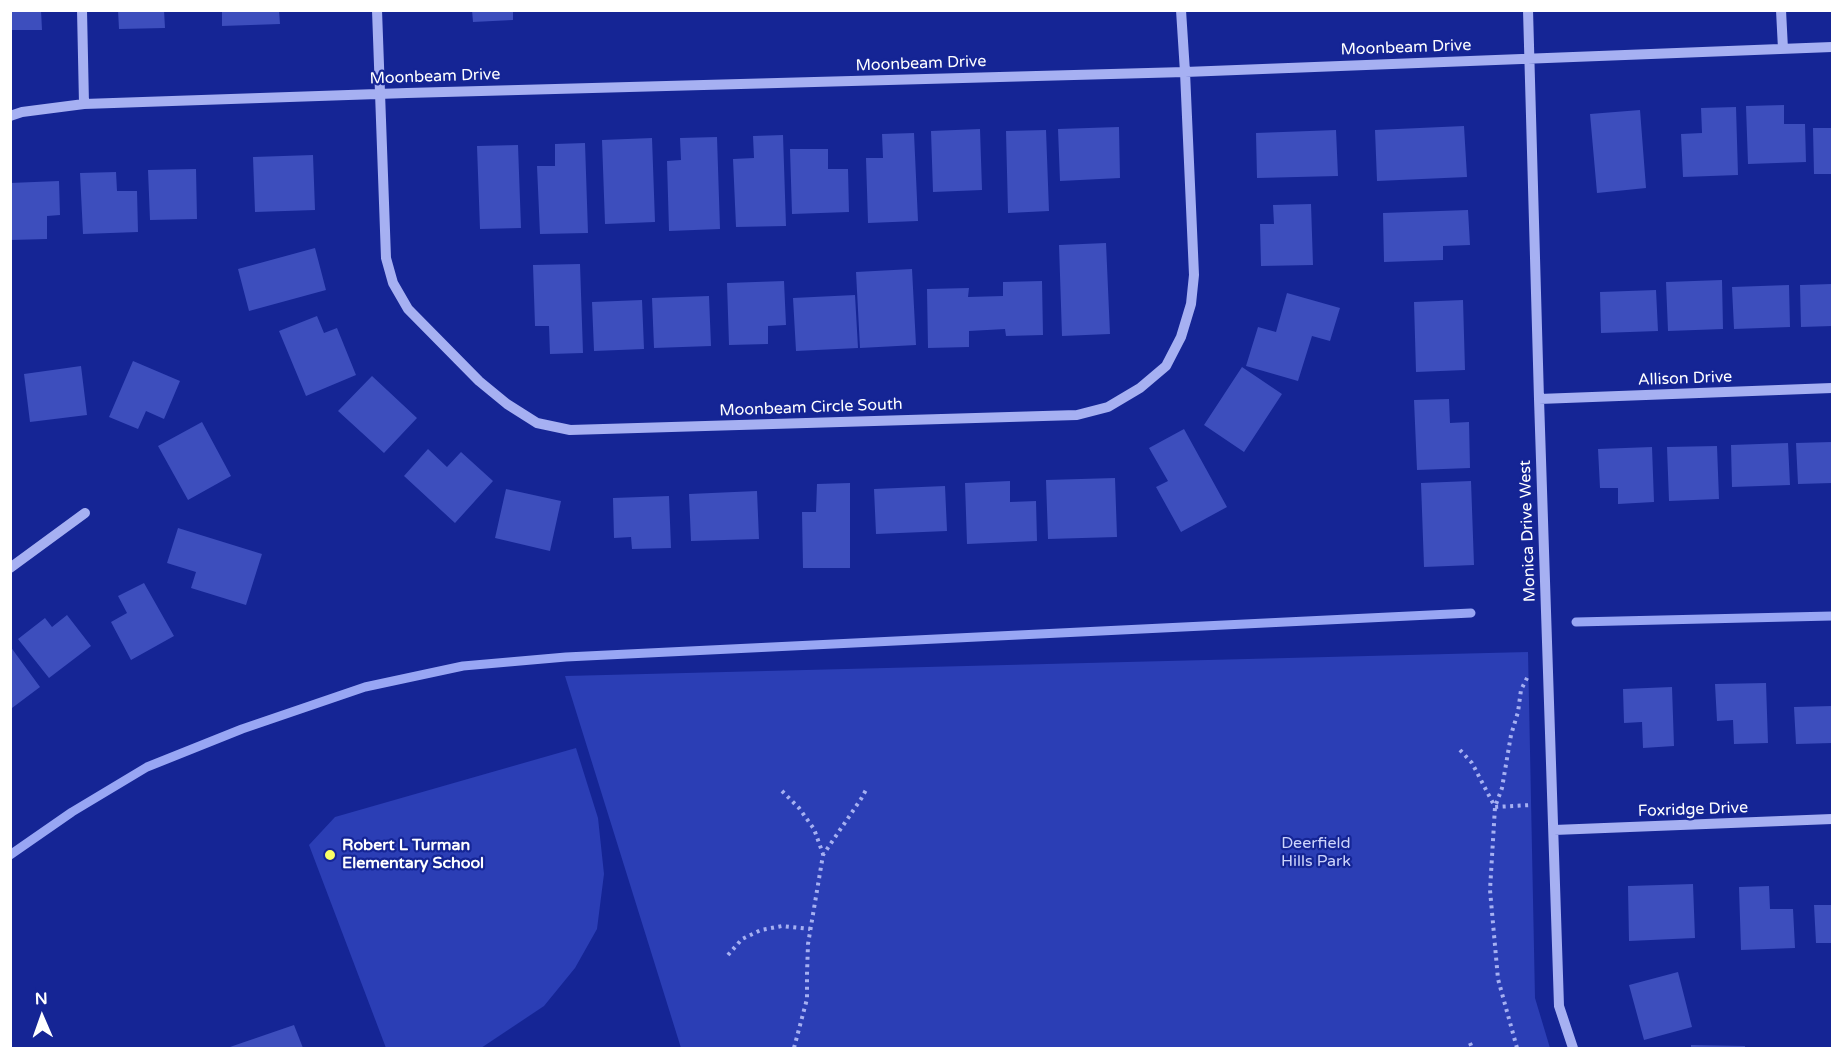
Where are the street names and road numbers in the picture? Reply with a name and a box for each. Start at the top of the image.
street label: Moonbeam Drive [1340,36,1472,60]
street label: Moonbeam Drive [855,52,987,76]
street label: Moonbeam Drive [369,65,501,89]
street label: Allison Drive [1637,368,1733,390]
street label: Moonbeam Circle South [719,395,903,421]
street label: Monica Drive West [1516,460,1540,602]
street label: Foxridge Drive [1638,798,1748,822]

